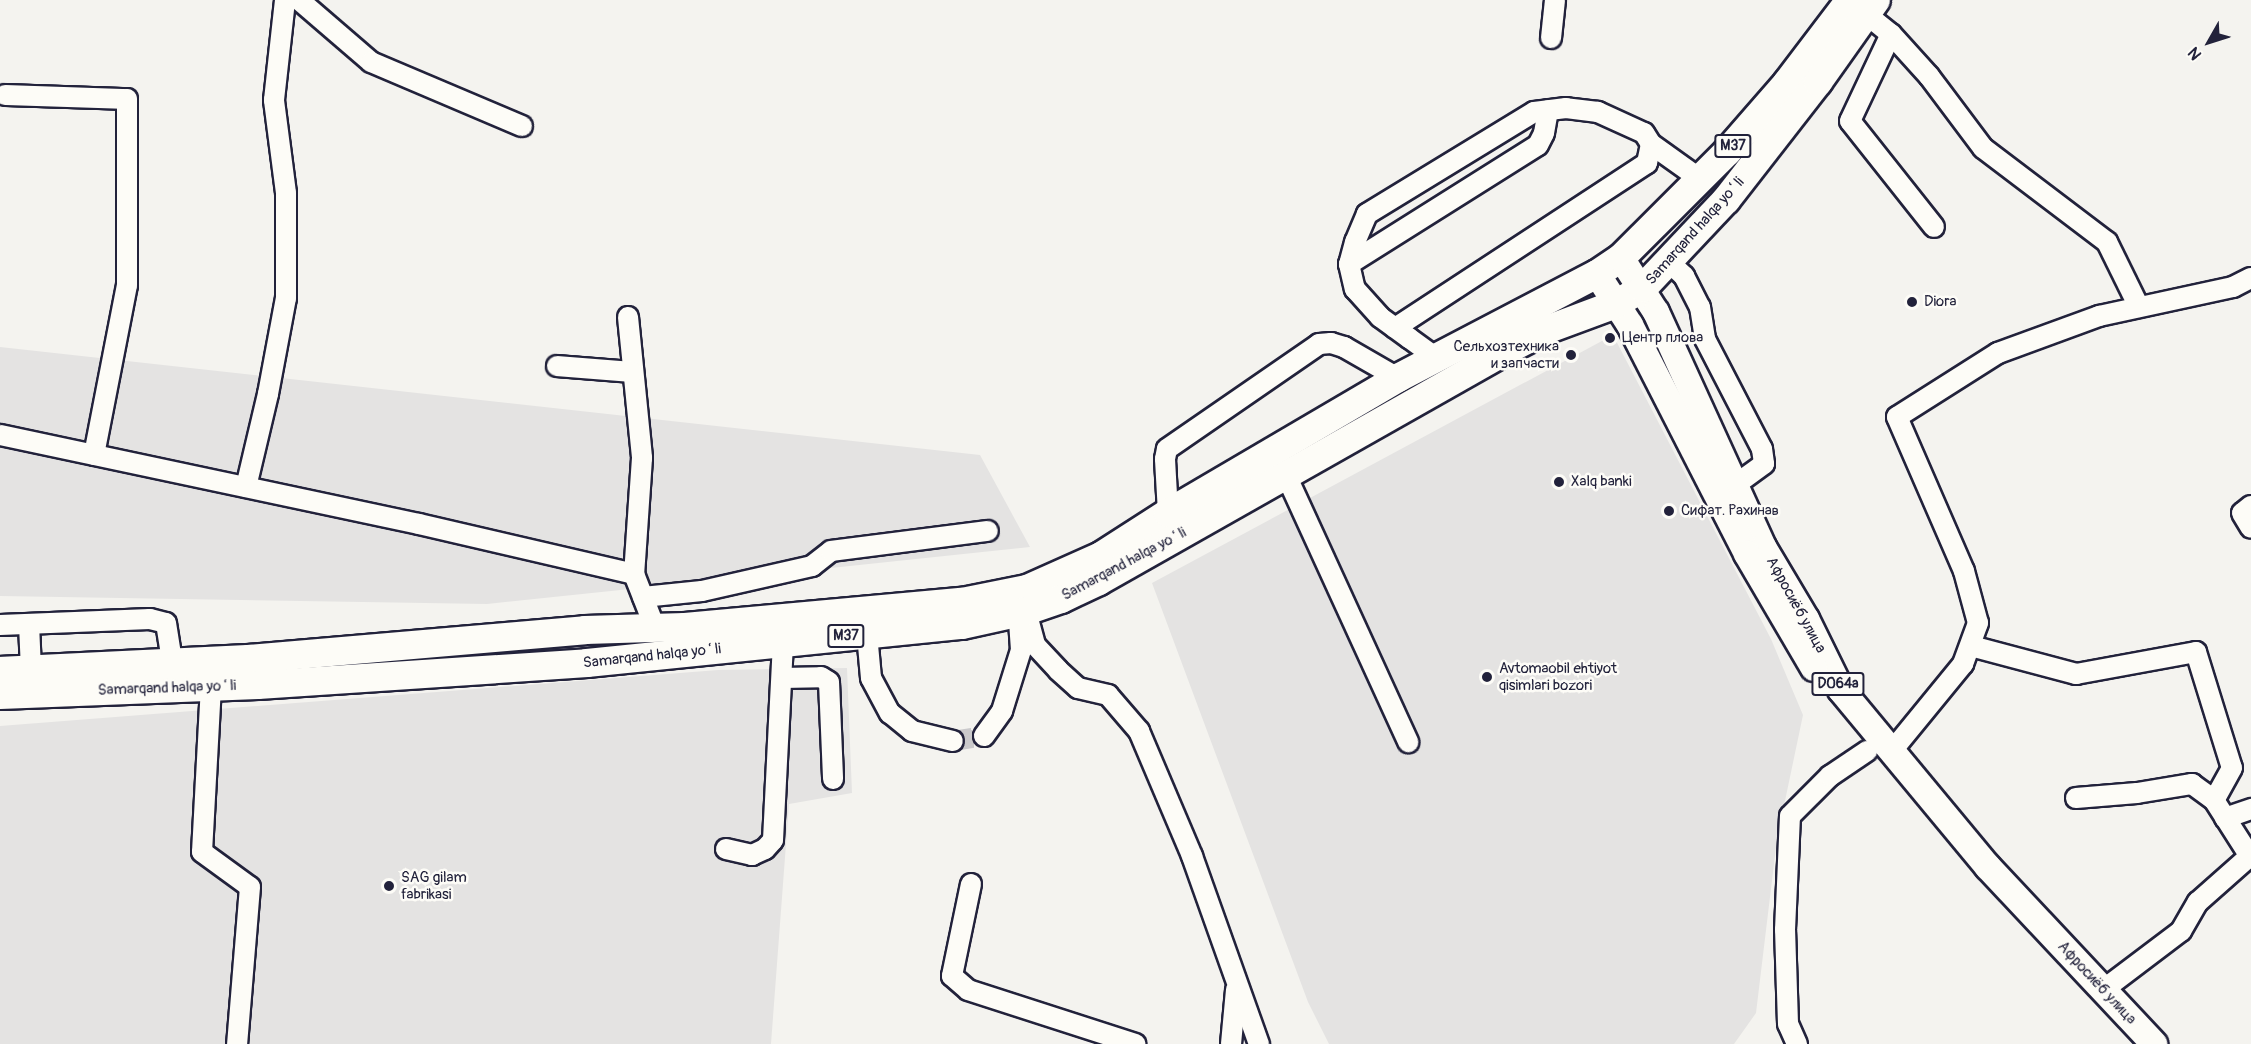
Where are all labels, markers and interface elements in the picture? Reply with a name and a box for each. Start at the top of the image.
north arrow [2179,12,2239,72]
text: N [2184,43,2206,64]
road number: M37 [1714,135,1752,157]
street label: Samarqand halqa yoʻli [1642,174,1748,288]
place label: Diora [1924,293,1956,311]
marker: Diora [1905,295,1919,309]
place label: Центр плова [1622,329,1703,347]
marker: Центр плова [1603,331,1617,345]
place label: Сельхозтехника и запчасти [1453,337,1559,372]
marker: Сельхозтехника и запчасти [1564,348,1578,362]
place label: Xalq banki [1571,473,1632,491]
marker: Xalq banki [1552,475,1566,489]
place label: Сифат. Рахинав [1681,502,1779,520]
marker: Сифат. Рахинав [1662,504,1676,518]
street label: Samarqand halqa yoʻli [1059,524,1189,604]
street label: Афросиёб улица [1762,554,1830,656]
road number: M37 [826,625,866,647]
street label: Samarqand halqa yoʻli [582,640,722,672]
place label: Avtomaobil ehtiyot qisimlari bozori [1499,659,1617,694]
marker: Avtomaobil ehtiyot qisimlari bozori [1480,670,1494,684]
road number: D064a [1811,673,1865,695]
street label: Samarqand halqa yoʻli [97,677,237,699]
place label: SAG gilam fabrikasi [401,868,467,903]
marker: SAG gilam fabrikasi [382,879,396,893]
street label: Афросиёб улица [2054,938,2140,1028]

